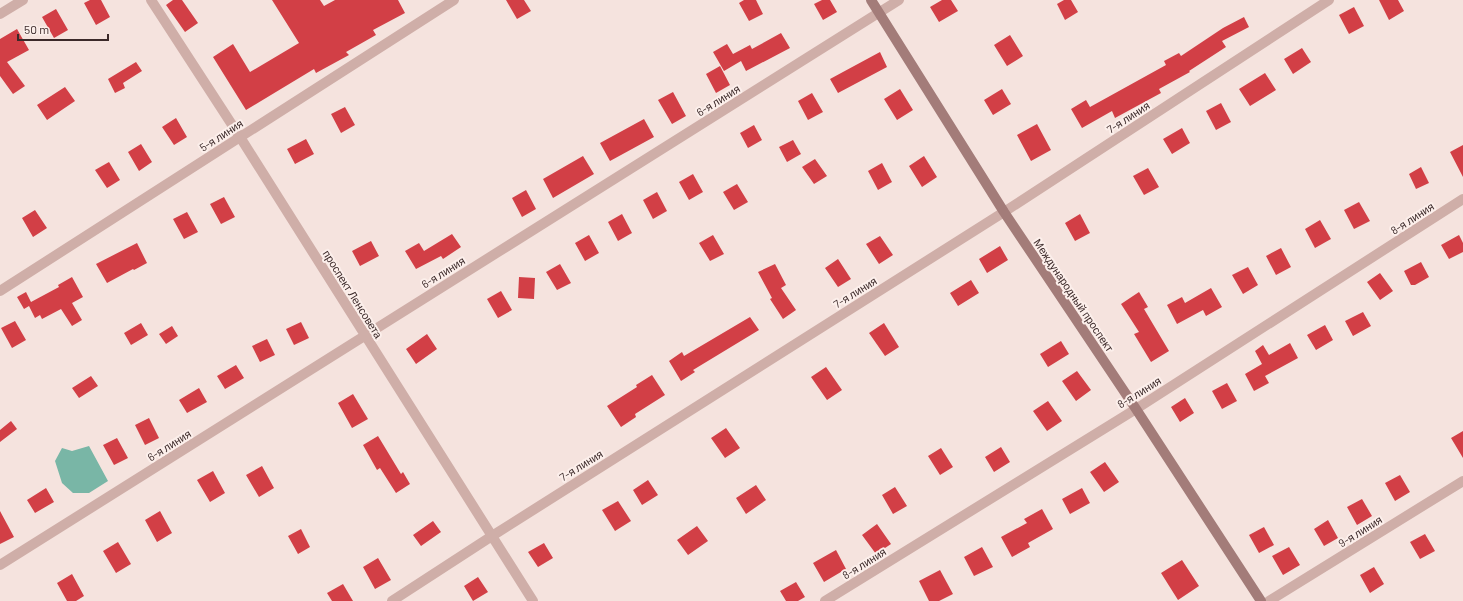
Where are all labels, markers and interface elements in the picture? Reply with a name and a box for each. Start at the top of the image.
scale bar [18,16,108,42]
text: 50 m [24,22,49,36]
street label: 6-я линия [694,82,742,118]
street label: 7-я линия [1104,98,1152,136]
street label: 5-я линия [197,116,245,154]
street label: 8-я линия [1388,199,1436,237]
street label: Международный проспект [1031,236,1117,354]
street label: проспект Ленсовета [321,247,386,341]
street label: 6-я линия [419,254,467,290]
street label: 7-я линия [831,274,879,310]
street label: 8-я линия [1115,373,1163,410]
street label: 6-я линия [145,427,193,463]
street label: 7-я линия [557,447,605,483]
street label: 9-я линия [1336,512,1384,549]
street label: 8-я линия [840,544,888,581]

